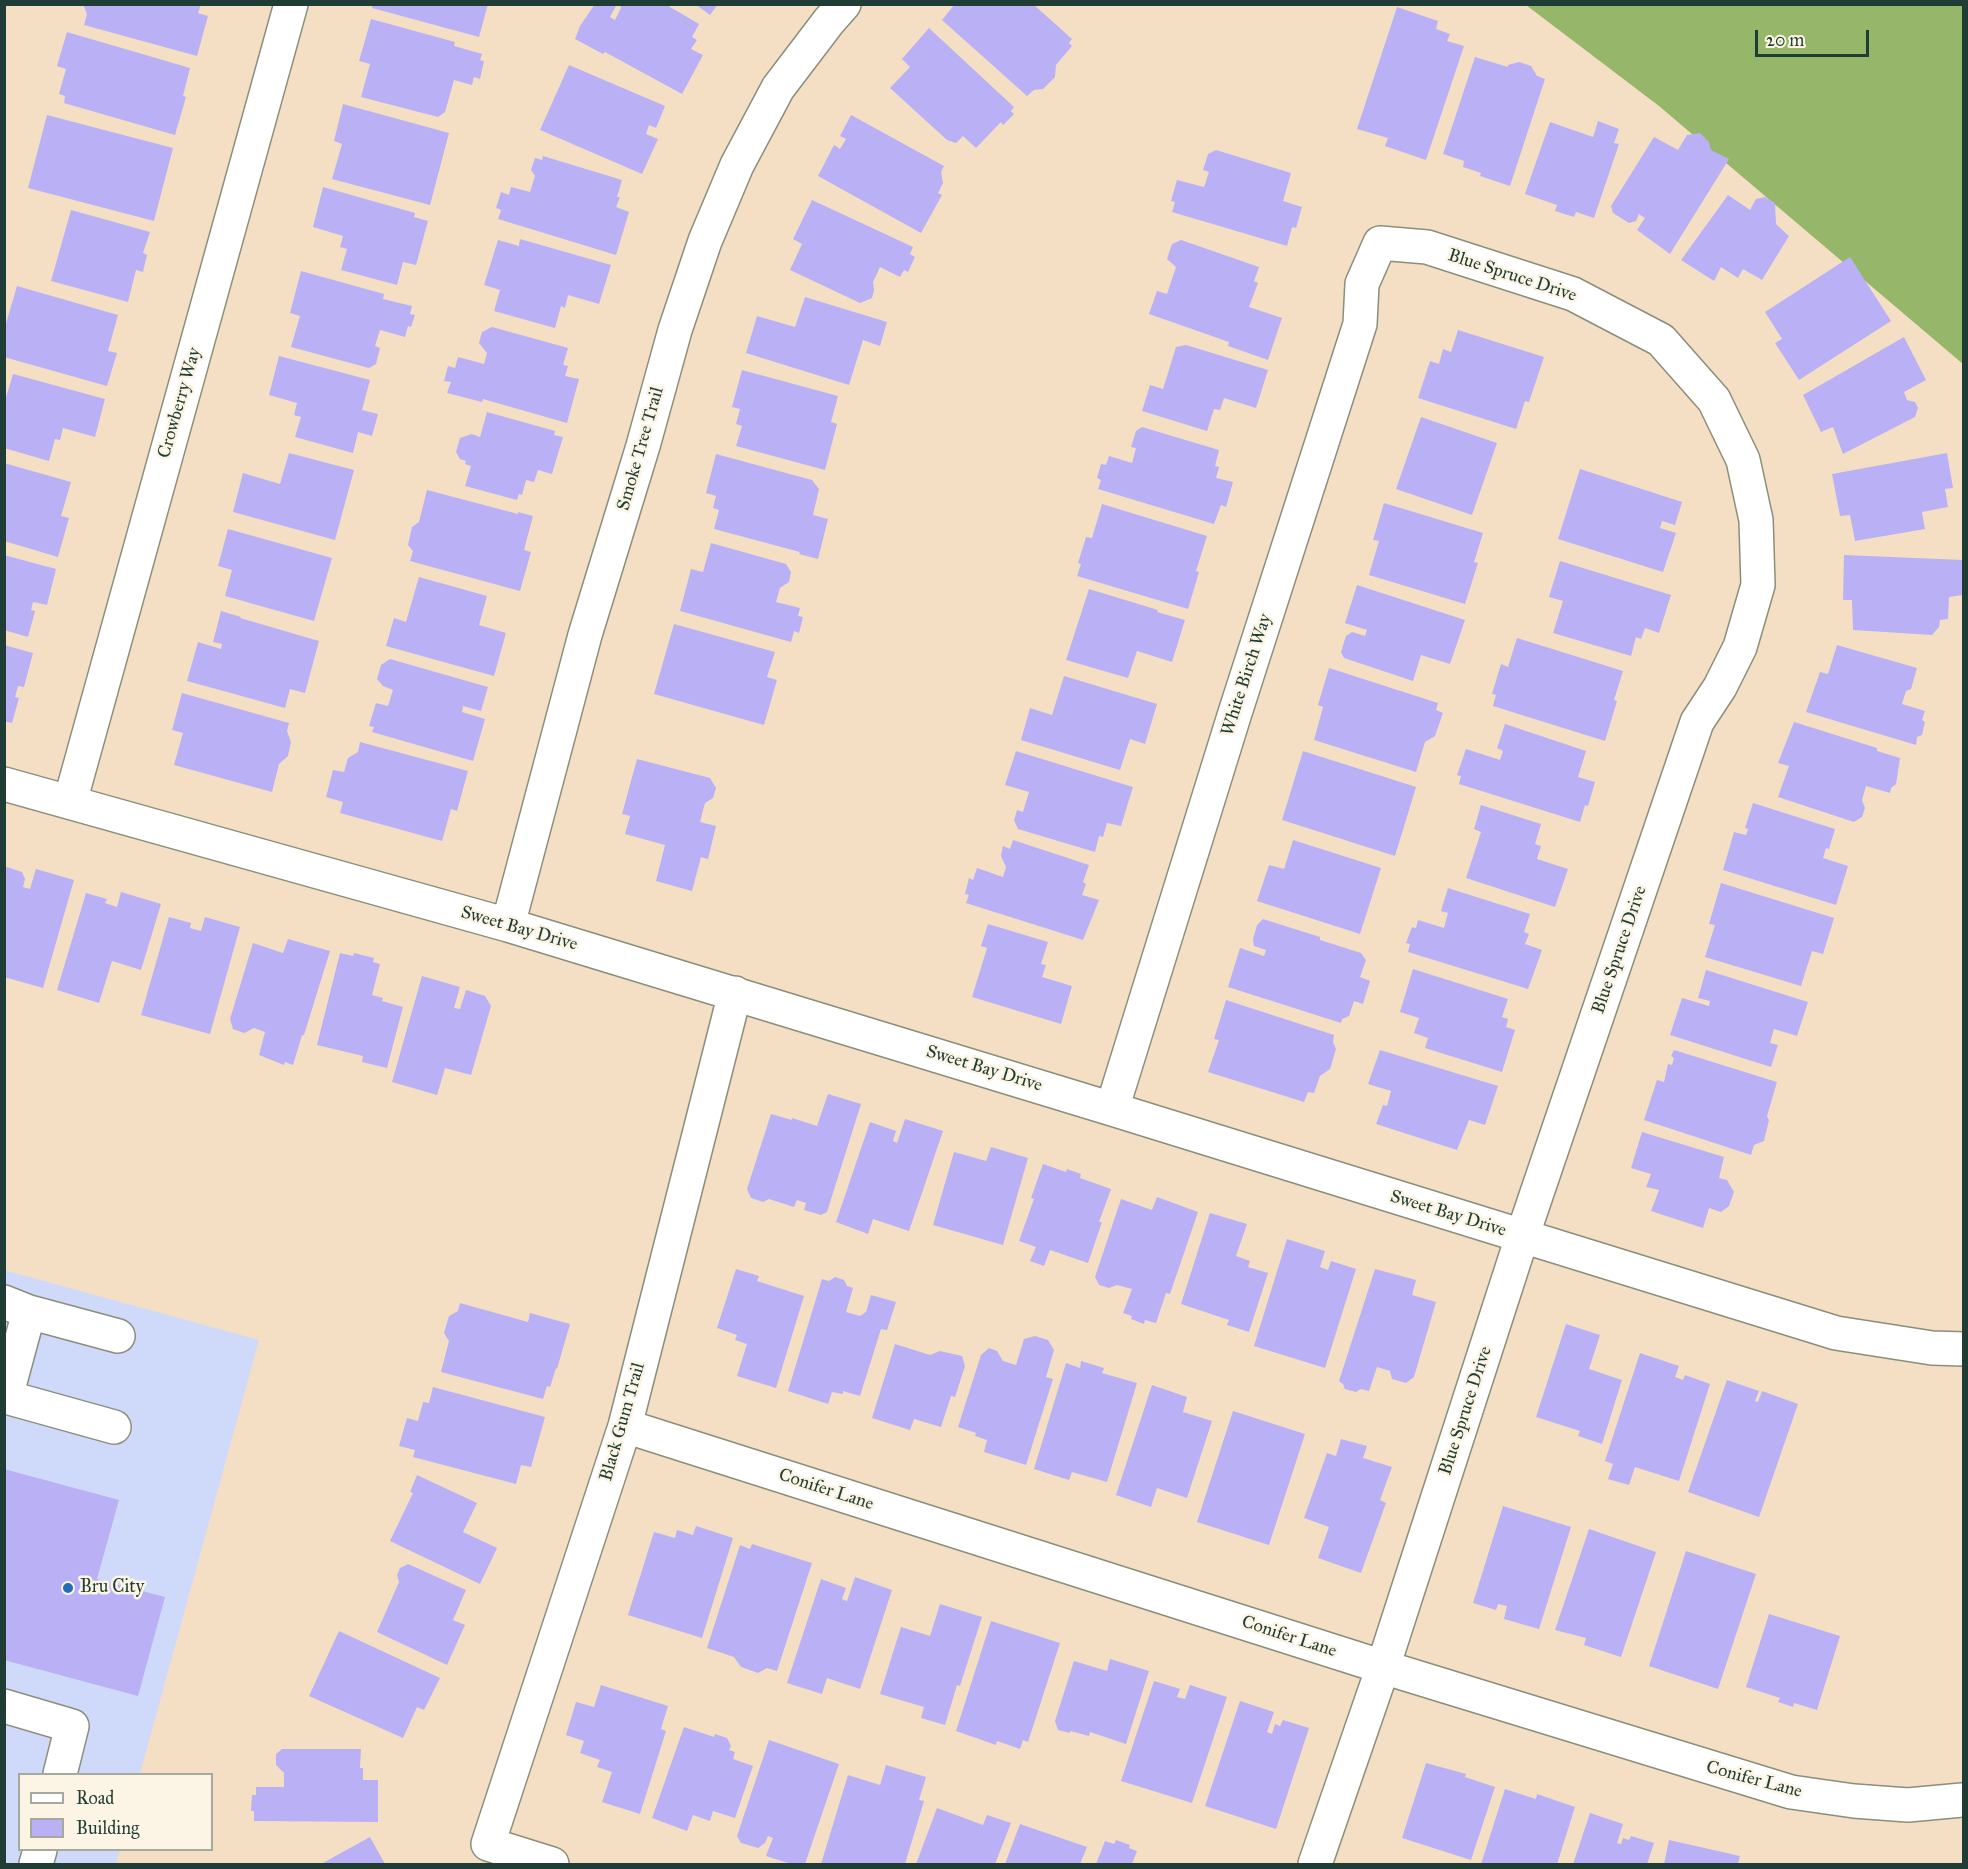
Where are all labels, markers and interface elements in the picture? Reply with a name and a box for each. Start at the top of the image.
scale bar [1758,18,1872,56]
text: 20 m [1766,29,1804,51]
street label: Blue Spruce Drive [1445,245,1579,307]
street label: Crowberry Way [154,345,206,461]
street label: Smoke Tree Trail [613,385,669,513]
street label: White Birch Way [1217,611,1277,739]
street label: Blue Spruce Drive [1588,883,1652,1017]
street label: Sweet Bay Drive [458,902,580,956]
street label: Sweet Bay Drive [923,1041,1045,1097]
street label: Sweet Bay Drive [1387,1186,1509,1242]
street label: Blue Spruce Drive [1435,1344,1497,1478]
street label: Black Gum Trail [596,1360,650,1484]
street label: Conifer Lane [776,1465,876,1515]
place label: Bru City [80,1577,144,1599]
marker: Bru City [61,1581,75,1595]
street label: Conifer Lane [1239,1612,1339,1662]
street label: Conifer Lane [1704,1757,1804,1803]
legend [18,1773,213,1851]
text: Road [76,1787,114,1809]
text: Building [76,1817,139,1839]

